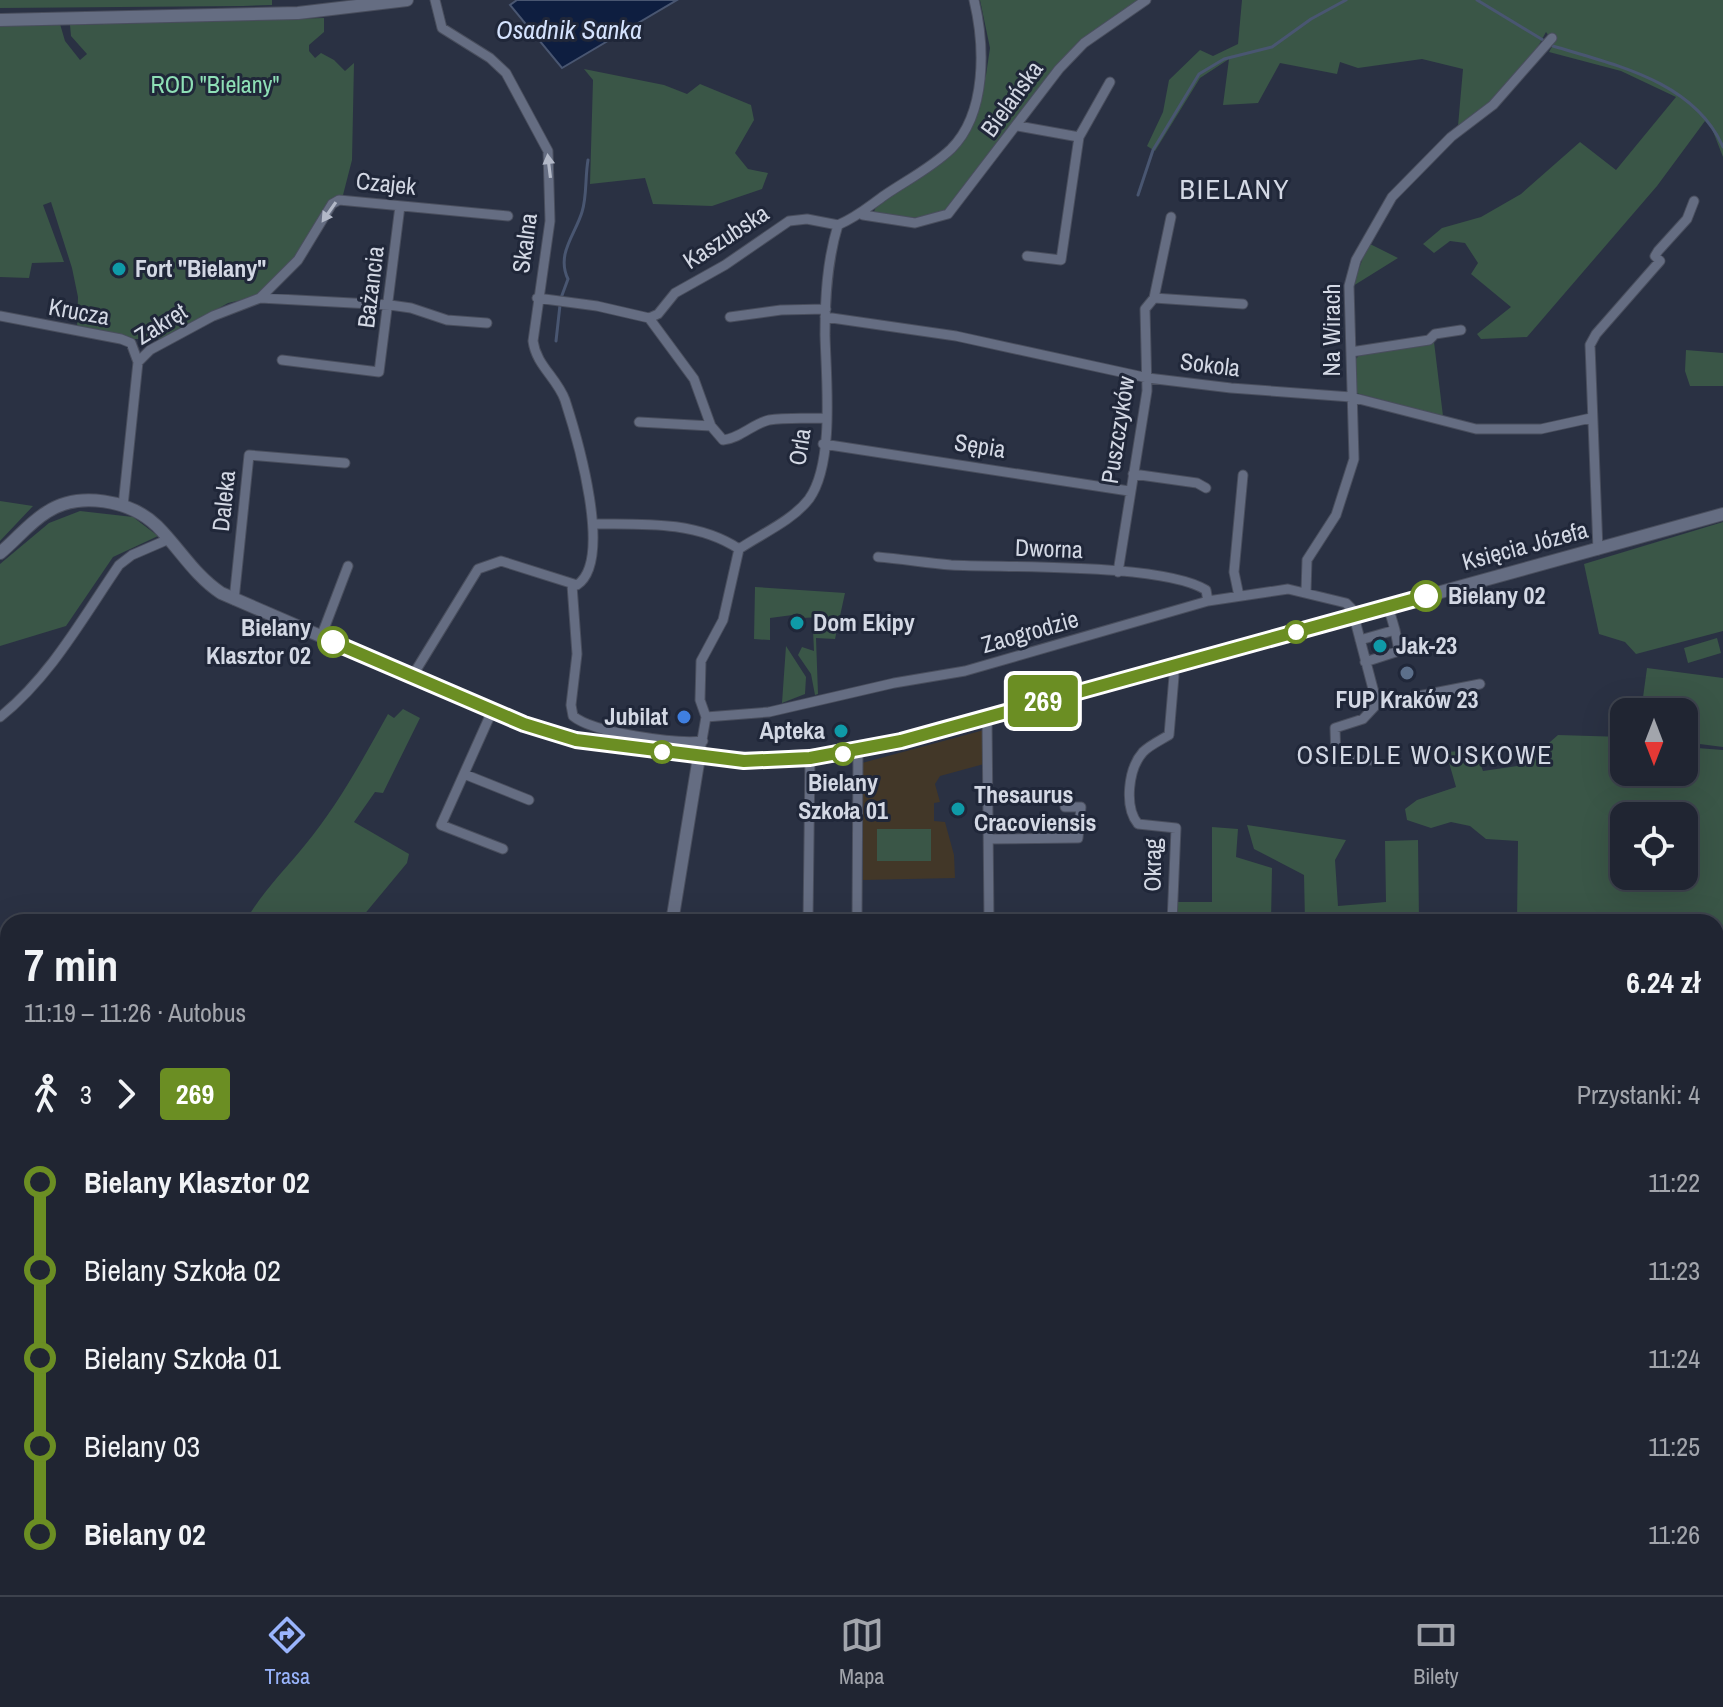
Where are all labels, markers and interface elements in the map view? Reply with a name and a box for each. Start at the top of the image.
water label: Osadnik Sanka [496,12,642,47]
street label: Bielańska [973,54,1050,143]
park label: ROD "Bielany" [151,68,279,100]
one-way arrow [543,153,556,178]
street label: Czajek [355,164,418,202]
district label: BIELANY [1180,170,1291,208]
street label: Kaszubska [676,196,775,276]
one-way arrow [321,201,337,223]
street label: Skalna [504,211,544,275]
street label: Bażancia [349,244,391,330]
place label: Fort "Bielany" [135,252,266,284]
marker: Fort "Bielany" [110,260,128,278]
street label: Na Wirach [1315,284,1347,376]
street label: Krucza [46,290,112,332]
street label: Zakręt [128,295,193,352]
street label: Sokola [1178,344,1242,384]
street label: Puszczyków [1093,373,1141,486]
street label: Sępia [952,425,1008,465]
street label: Orla [780,426,818,468]
street label: Daleka [204,469,242,533]
street label: Księcia Józefa [1458,513,1591,577]
street label: Dworna [1015,531,1084,565]
place label: Bielany 02 [1448,579,1545,611]
marker: Bielany 02 [1411,581,1441,611]
street label: Zaogrodzie [977,602,1082,660]
place label: Dom Ekipy [813,606,915,638]
place label: Bielany Klasztor 02 [206,611,311,671]
marker: Dom Ekipy [788,614,806,632]
unlabelled marker [1285,621,1307,643]
marker: Bielany Klasztor 02 [318,627,348,657]
place label: Jak-23 [1396,629,1457,661]
marker: Jak-23 [1371,637,1389,655]
marker: FUP Kraków 23 [1398,664,1416,682]
line badge: 269 [997,675,1089,727]
text: 269 [1024,682,1062,720]
place label: FUP Kraków 23 [1336,683,1479,715]
north arrow [1610,698,1698,786]
map controls [1610,698,1698,890]
place label: Jubilat [605,700,668,732]
marker: Jubilat [675,708,693,726]
place label: Apteka [759,714,825,746]
marker: Apteka [832,722,850,740]
district label: OSIEDLE WOJSKOWE [1296,737,1554,772]
unlabelled marker [651,741,673,763]
marker: Bielany Szkoła 01 [832,743,854,765]
place label: Bielany Szkoła 01 [798,766,888,826]
place label: Thesaurus Cracoviensis [974,778,1097,838]
marker: Thesaurus Cracoviensis [949,800,967,818]
button: locate [1610,802,1698,890]
street label: Okrąg [1136,838,1168,892]
text: 7 min [24,935,118,995]
text: 6.24 zł [1626,962,1700,1002]
text: 11:19 – 11:26 · Autobus [24,995,246,1030]
icon: walk [24,1072,68,1116]
icon: forward [104,1072,148,1116]
text: 269 [176,1075,214,1113]
text: 3 [80,1077,92,1112]
text: Przystanki: 4 [1577,1077,1700,1112]
text: Bielany Klasztor 02 [84,1162,310,1202]
text: 11:22 [1648,1165,1700,1200]
text: Bielany Szkoła 02 [84,1250,281,1290]
text: 11:23 [1648,1253,1700,1288]
text: Bielany Szkoła 01 [84,1338,281,1378]
text: 11:24 [1648,1341,1700,1376]
text: Bielany 03 [84,1426,200,1466]
text: 11:25 [1648,1429,1700,1464]
text: Bielany 02 [84,1514,206,1554]
text: 11:26 [1648,1517,1700,1552]
tab: Trasa [265,1613,310,1691]
tab: Mapa [839,1613,884,1691]
tab: Bilety [1413,1613,1458,1691]

